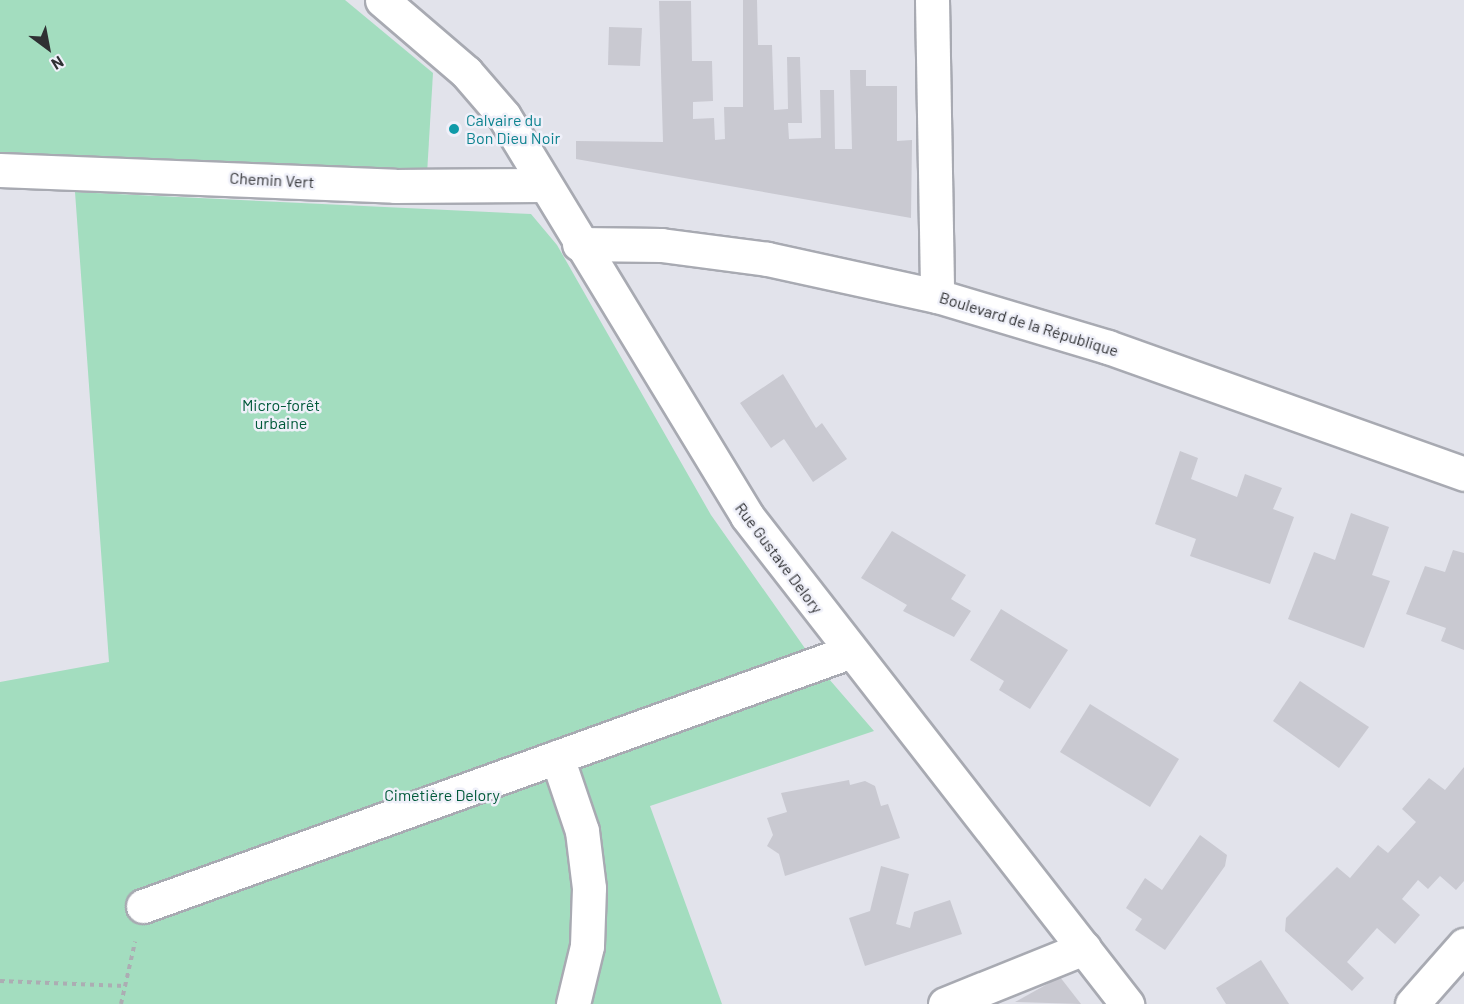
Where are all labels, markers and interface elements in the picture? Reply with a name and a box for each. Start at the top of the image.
north arrow [18,18,78,78]
text: N [48,53,67,75]
place label: Calvaire du Bon Dieu Noir [466,110,560,148]
marker: Calvaire du Bon Dieu Noir [447,122,461,136]
street label: Chemin Vert [229,168,315,192]
street label: Boulevard de la République [937,288,1121,360]
park label: Micro-forêt urbaine [242,395,320,433]
street label: Rue Gustave Delory [731,499,827,617]
park label: Cimetière Delory [384,785,500,805]

